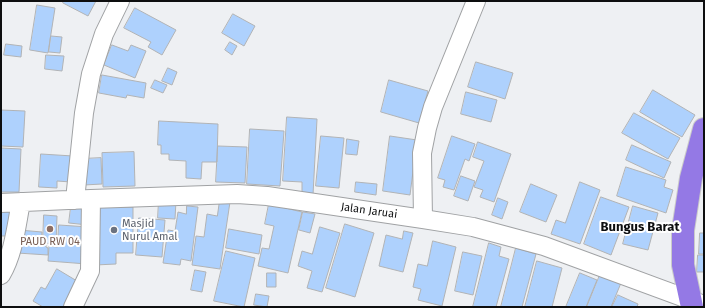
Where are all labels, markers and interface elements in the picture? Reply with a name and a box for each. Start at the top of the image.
street label: Jalan Jaruai [340,201,398,221]
place label: Masjid Nurul Amal [122,217,178,243]
district label: Bungus Barat [601,219,679,235]
marker: PAUD RW 04 [45,224,55,234]
marker: Masjid Nurul Amal [109,225,119,235]
place label: PAUD RW 04 [20,235,80,249]

